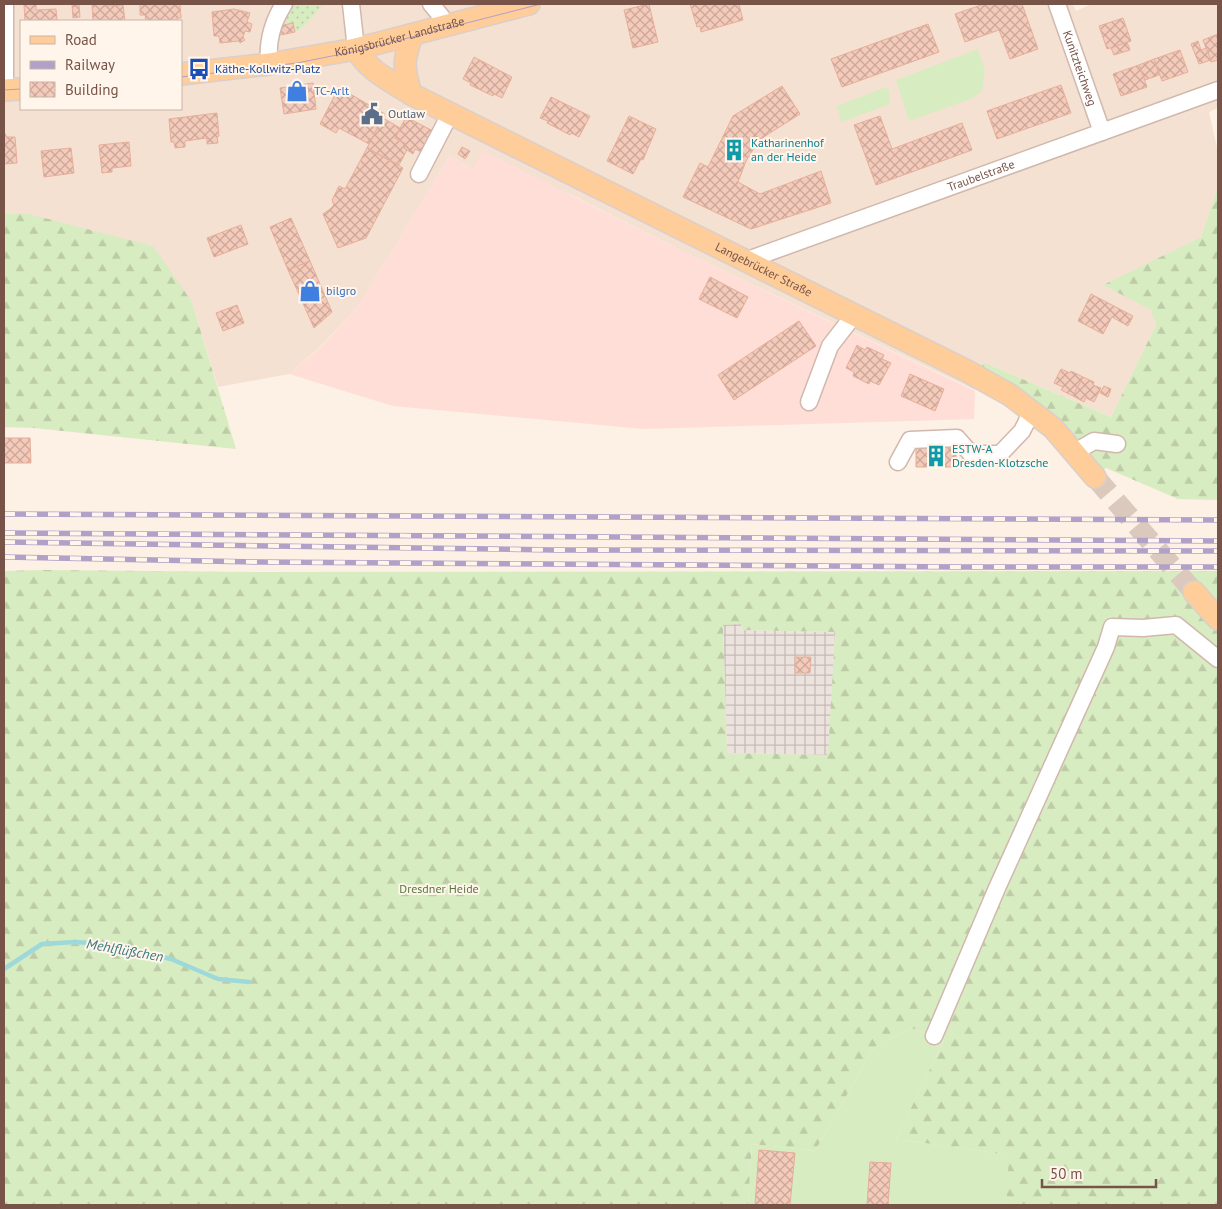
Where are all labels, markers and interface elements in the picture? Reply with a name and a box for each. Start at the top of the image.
street label: Königsbrücker Landstraße [333,13,466,60]
legend [20,20,182,110]
street label: Kunitzteichweg [1060,28,1100,108]
text: Road [65,30,97,49]
text: Railway [65,55,115,74]
bus stop icon: Käthe-Kollwitz-Platz [186,56,212,82]
place label: Käthe-Kollwitz-Platz [215,61,320,76]
shop icon: TC-Arlt [284,78,310,104]
text: Building [65,80,119,99]
place label: TC-Arlt [314,83,349,98]
public building icon: Outlaw [359,101,385,127]
place label: Outlaw [388,106,425,121]
place label: Katharinenhof an der Heide [751,135,825,164]
building icon: Katharinenhof an der Heide [721,137,747,163]
street label: Traubelstraße [945,156,1017,194]
street label: Langebrücker Straße [713,239,815,300]
shop icon: bilgro [297,278,323,304]
place label: bilgro [326,283,356,298]
place label: ESTW-A Dresden-Klotzsche [952,441,1048,470]
building icon: ESTW-A Dresden-Klotzsche [923,443,949,469]
park label: Dresdner Heide [399,881,479,896]
water label: Mehlflüßchen [85,934,165,966]
scale bar [1042,1156,1156,1188]
text: 50 m [1050,1164,1083,1183]

